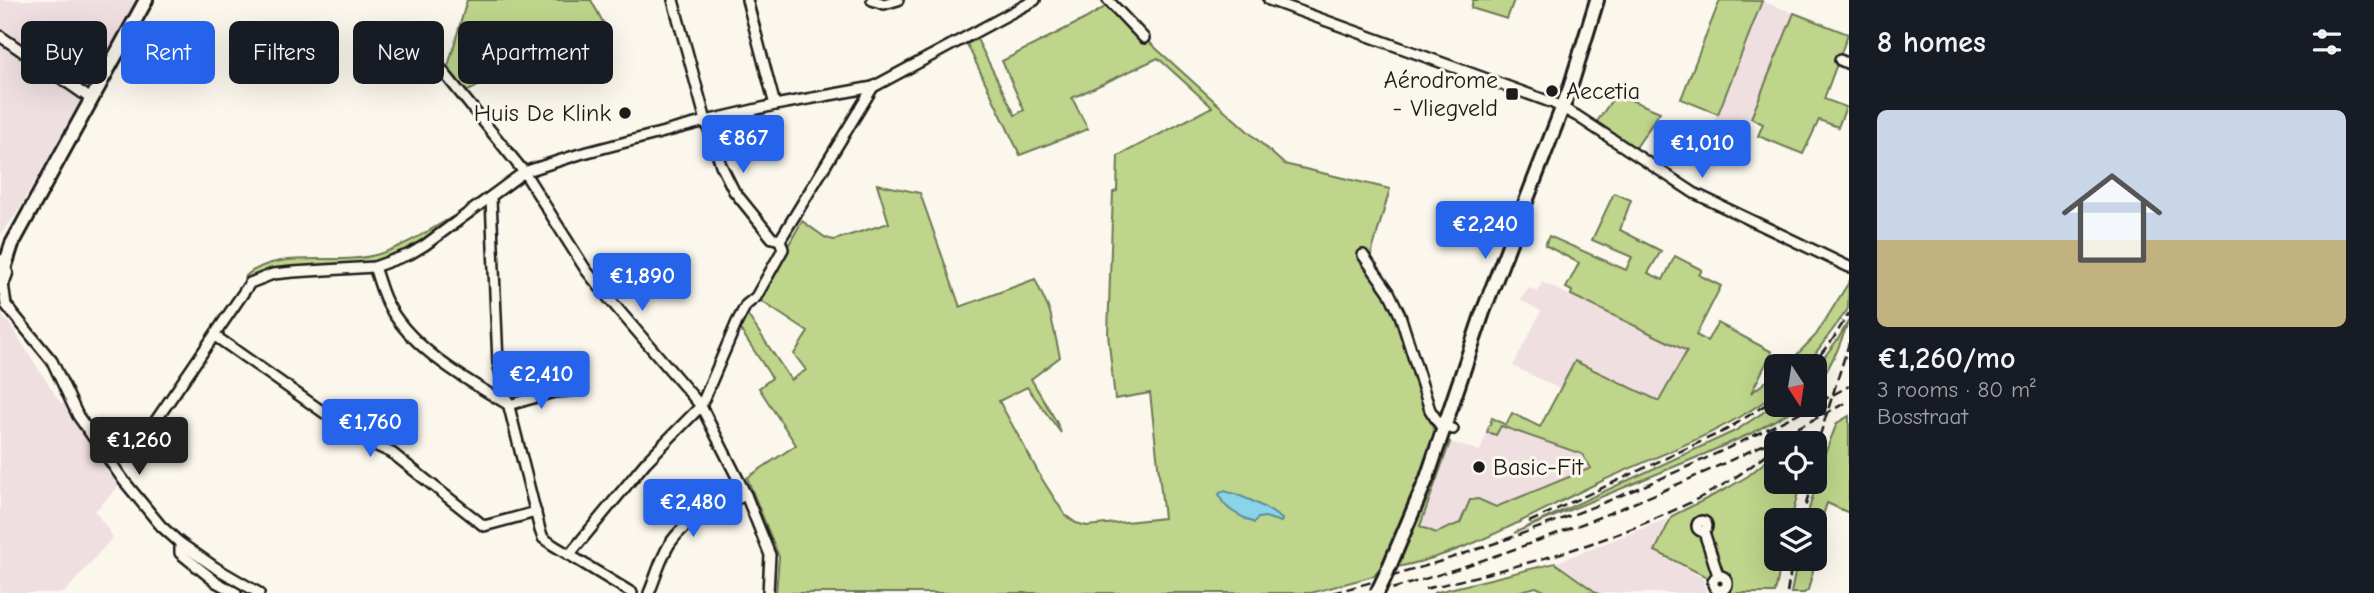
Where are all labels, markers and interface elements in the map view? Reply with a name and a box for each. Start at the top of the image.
chip: Buy [21,21,107,84]
chip: Rent [121,21,215,84]
chip: Filters [229,21,339,84]
chip: New [353,21,444,84]
chip: Apartment [458,21,613,84]
icon: filters [2308,23,2346,61]
text: 8 homes [1877,25,1986,60]
place label: Aérodrome - Vliegveld [1384,66,1498,122]
place label: Aecetia [1566,77,1640,105]
marker: Aecetia [1544,83,1560,99]
marker: Aérodrome - Vliegveld [1504,86,1520,102]
place label: Huis De Klink [474,99,611,127]
marker: Huis De Klink [617,105,633,121]
pin: €867 [702,116,784,175]
pin: €1,010 [1645,120,1759,180]
text: €867 [718,124,768,151]
text: €1,010 [1670,129,1734,156]
icon: home [2049,155,2175,281]
pin: €2,240 [1428,202,1542,261]
text: €2,240 [1452,210,1518,237]
pin: €1,890 [585,254,699,313]
text: €1,890 [609,262,675,289]
text: €1,260/mo [1877,341,2016,376]
pin: €2,410 [484,352,598,411]
north arrow [1764,354,1827,416]
map controls [1764,354,1827,571]
text: €2,410 [509,360,573,387]
text: 3 rooms · 80 m² [1877,376,2036,403]
pin: €1,760 [313,400,427,459]
text: Bosstraat [1877,403,1968,430]
text: €1,760 [338,408,402,435]
pin: €1,260 [82,418,196,477]
text: €1,260 [106,426,172,453]
button: locate [1764,431,1827,494]
place label: Basic-Fit [1493,453,1584,481]
marker: Basic-Fit [1471,459,1487,475]
pin: €2,480 [636,480,750,539]
text: €2,480 [659,488,727,515]
button: layers [1764,508,1827,571]

